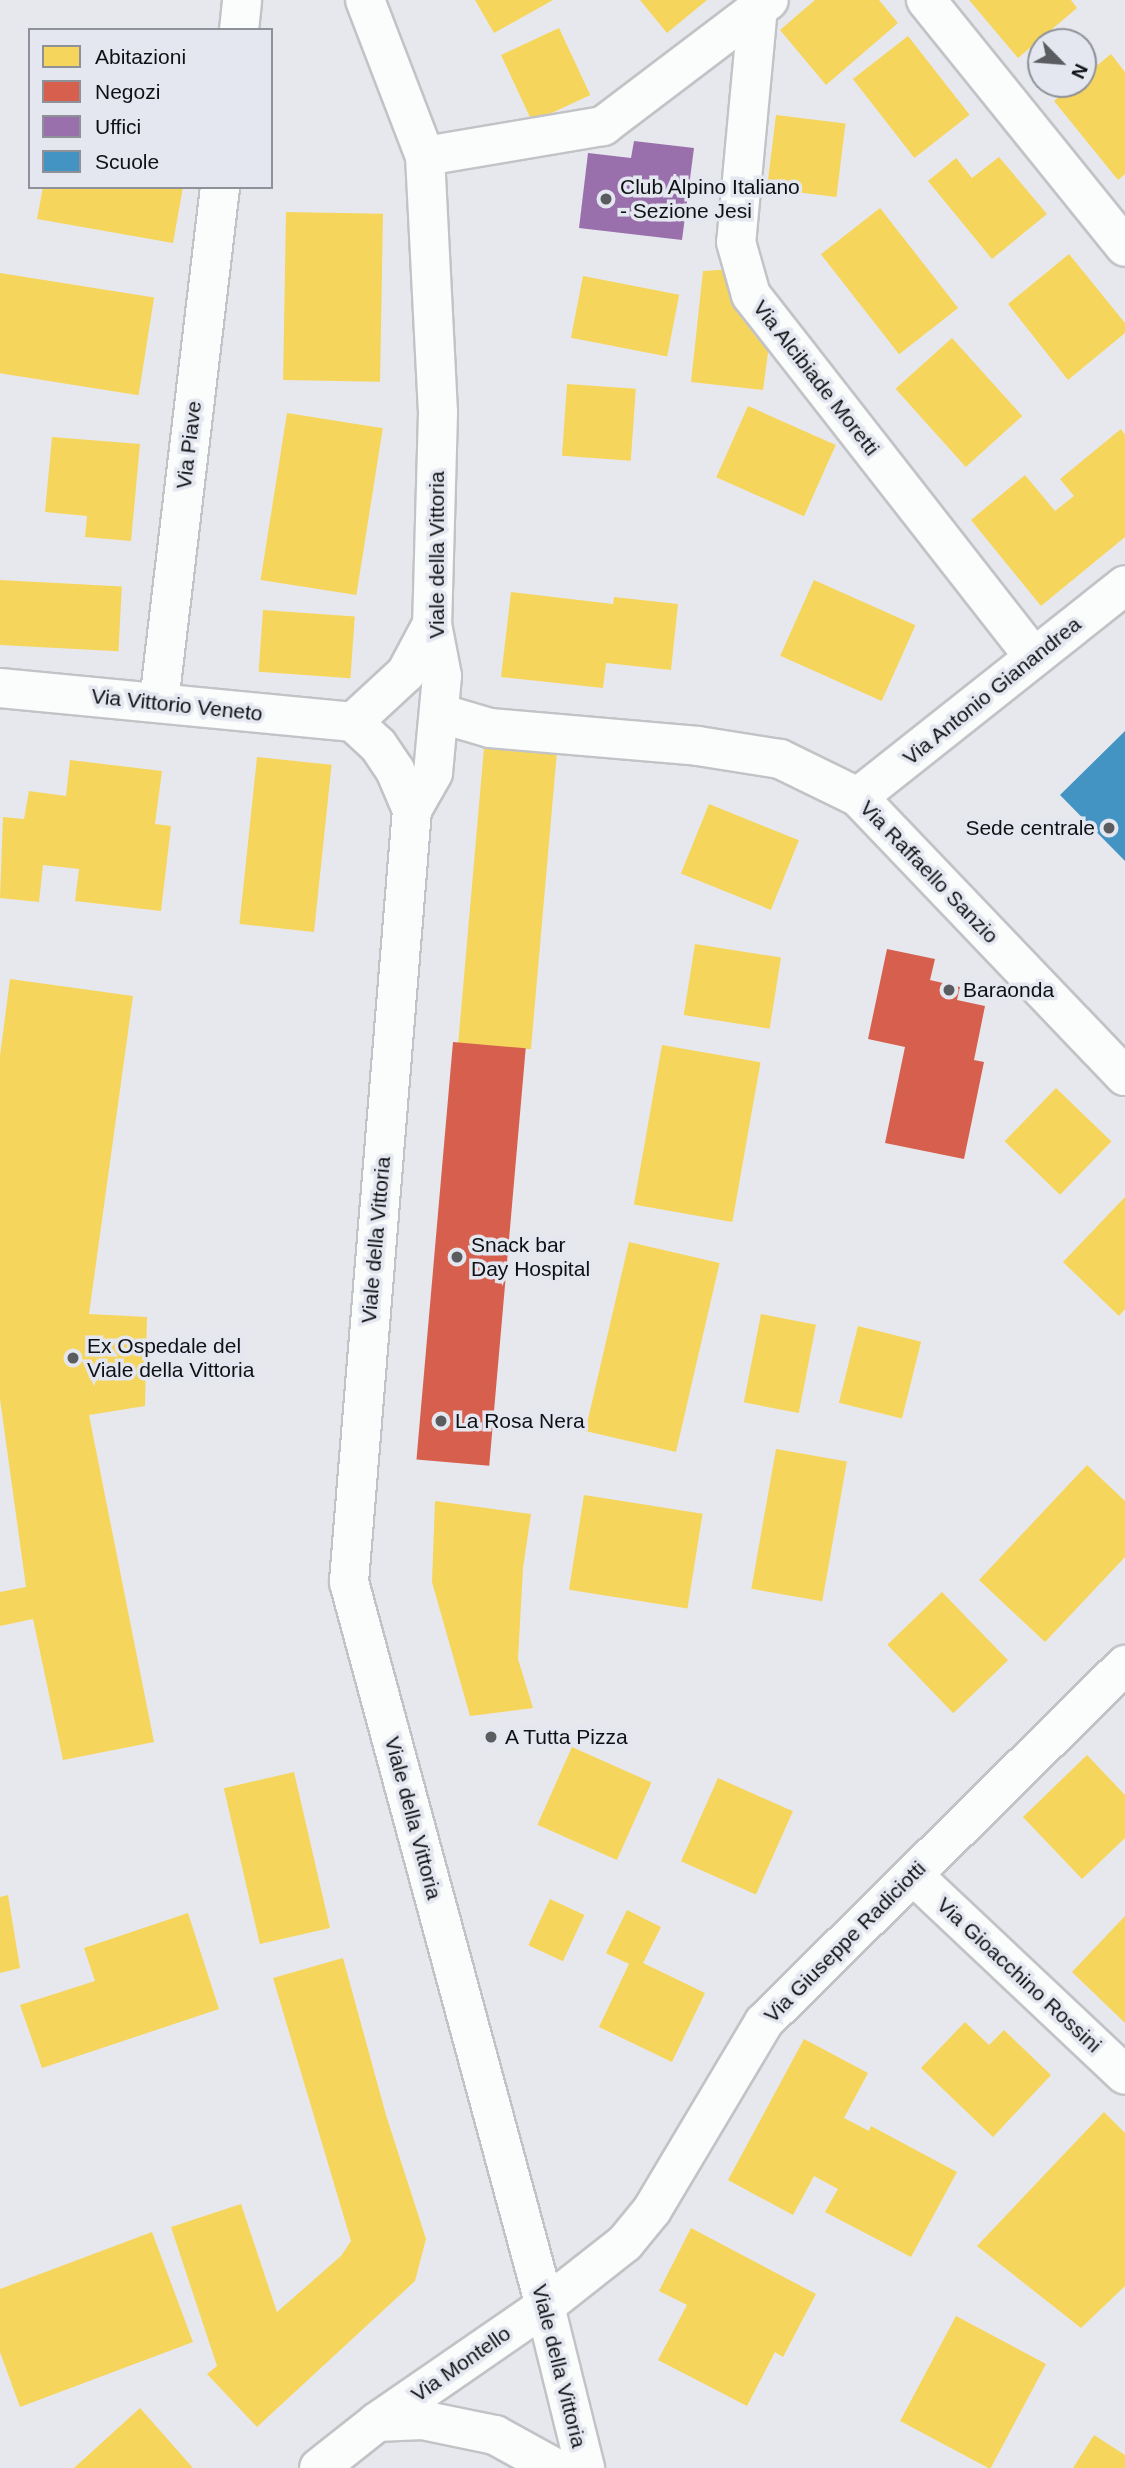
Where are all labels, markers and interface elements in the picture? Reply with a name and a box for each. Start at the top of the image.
legend [28,28,273,189]
north arrow [1027,28,1097,98]
text: Abitazioni [95,45,186,68]
text: N [1067,61,1092,82]
text: Negozi [95,80,160,103]
text: Uffici [95,115,141,138]
text: Scuole [95,150,159,173]
place label: Club Alpino Italiano - Sezione Jesi [620,174,801,224]
marker: Club Alpino Italiano - Sezione Jesi [598,191,614,207]
street label: Via Alcibiade Moretti [747,295,885,461]
street label: Via Piave [171,400,207,490]
street label: Viale della Vittoria [424,471,450,639]
street label: Via Antonio Gianandrea [898,611,1086,771]
street label: Via Vittorio Veneto [90,683,264,727]
street label: Via Raffaello Sanzio [855,796,1003,948]
place label: Sede centrale [965,815,1095,841]
marker: Sede centrale [1101,820,1117,836]
place label: Baraonda [963,977,1054,1003]
marker: Baraonda [941,982,957,998]
street label: Viale della Vittoria [356,1156,396,1324]
place label: Snack bar Day Hospital [471,1232,590,1282]
marker: Snack bar Day Hospital [449,1249,465,1265]
place label: Ex Ospedale del Viale della Vittoria [87,1333,254,1383]
marker: Ex Ospedale del Viale della Vittoria [65,1350,81,1366]
place label: La Rosa Nera [455,1408,585,1434]
marker: La Rosa Nera [433,1413,449,1429]
place label: A Tutta Pizza [505,1724,629,1750]
marker: A Tutta Pizza [483,1729,499,1745]
street label: Viale della Vittoria [379,1734,447,1902]
street label: Via Giuseppe Radiciotti [759,1856,931,2028]
street label: Via Gioacchino Rossini [932,1892,1106,2058]
street label: Viale della Vittoria [527,2282,591,2450]
street label: Via Montello [407,2321,515,2407]

